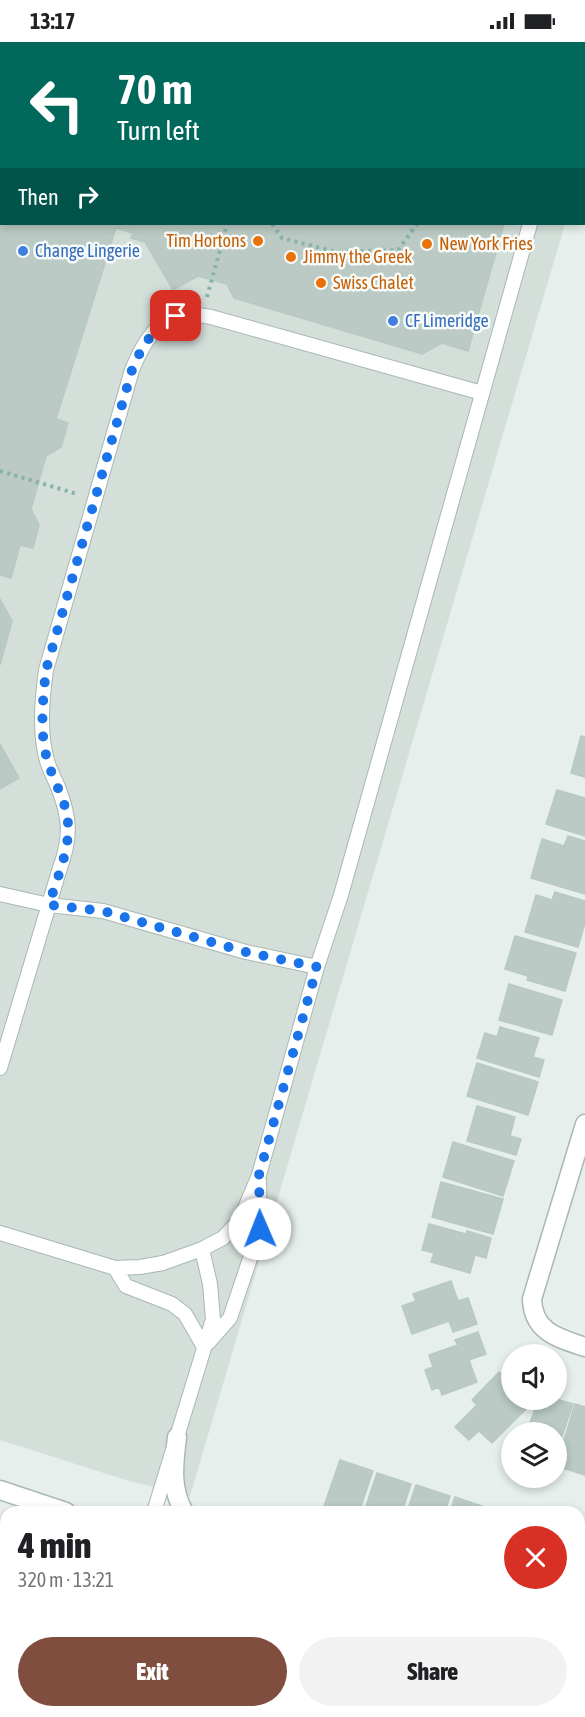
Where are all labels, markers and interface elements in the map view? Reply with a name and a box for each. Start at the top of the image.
text: 13:17 [30,8,75,34]
text: 70 m [117,65,192,113]
icon: left [18,66,96,144]
text: Turn left [117,115,200,146]
icon: right [71,180,104,213]
text: Then [18,184,59,210]
place label: Tim Hortons [166,230,246,251]
place label: New York Fries [439,233,533,254]
marker: Tim Hortons [251,234,265,248]
marker: New York Fries [420,237,434,251]
place label: Change Lingerie [35,240,140,261]
marker: Change Lingerie [16,244,30,258]
place label: Jimmy the Greek [303,246,412,267]
marker: Jimmy the Greek [284,250,298,264]
place label: Swiss Chalet [333,272,414,293]
marker: Swiss Chalet [314,276,328,290]
pin [150,290,201,341]
icon: arrive [159,299,192,332]
place label: CF Limeridge [405,310,489,331]
marker: CF Limeridge [386,314,400,328]
position arrow [228,1197,292,1261]
map controls [501,1344,567,1488]
button: sound [501,1344,567,1410]
button: layers [501,1422,567,1488]
text: 4 min [18,1524,92,1566]
button: close [504,1526,567,1589]
text: 320 m · 13:21 [18,1568,114,1591]
button: Exit [18,1637,287,1706]
button: Share [299,1637,567,1706]

